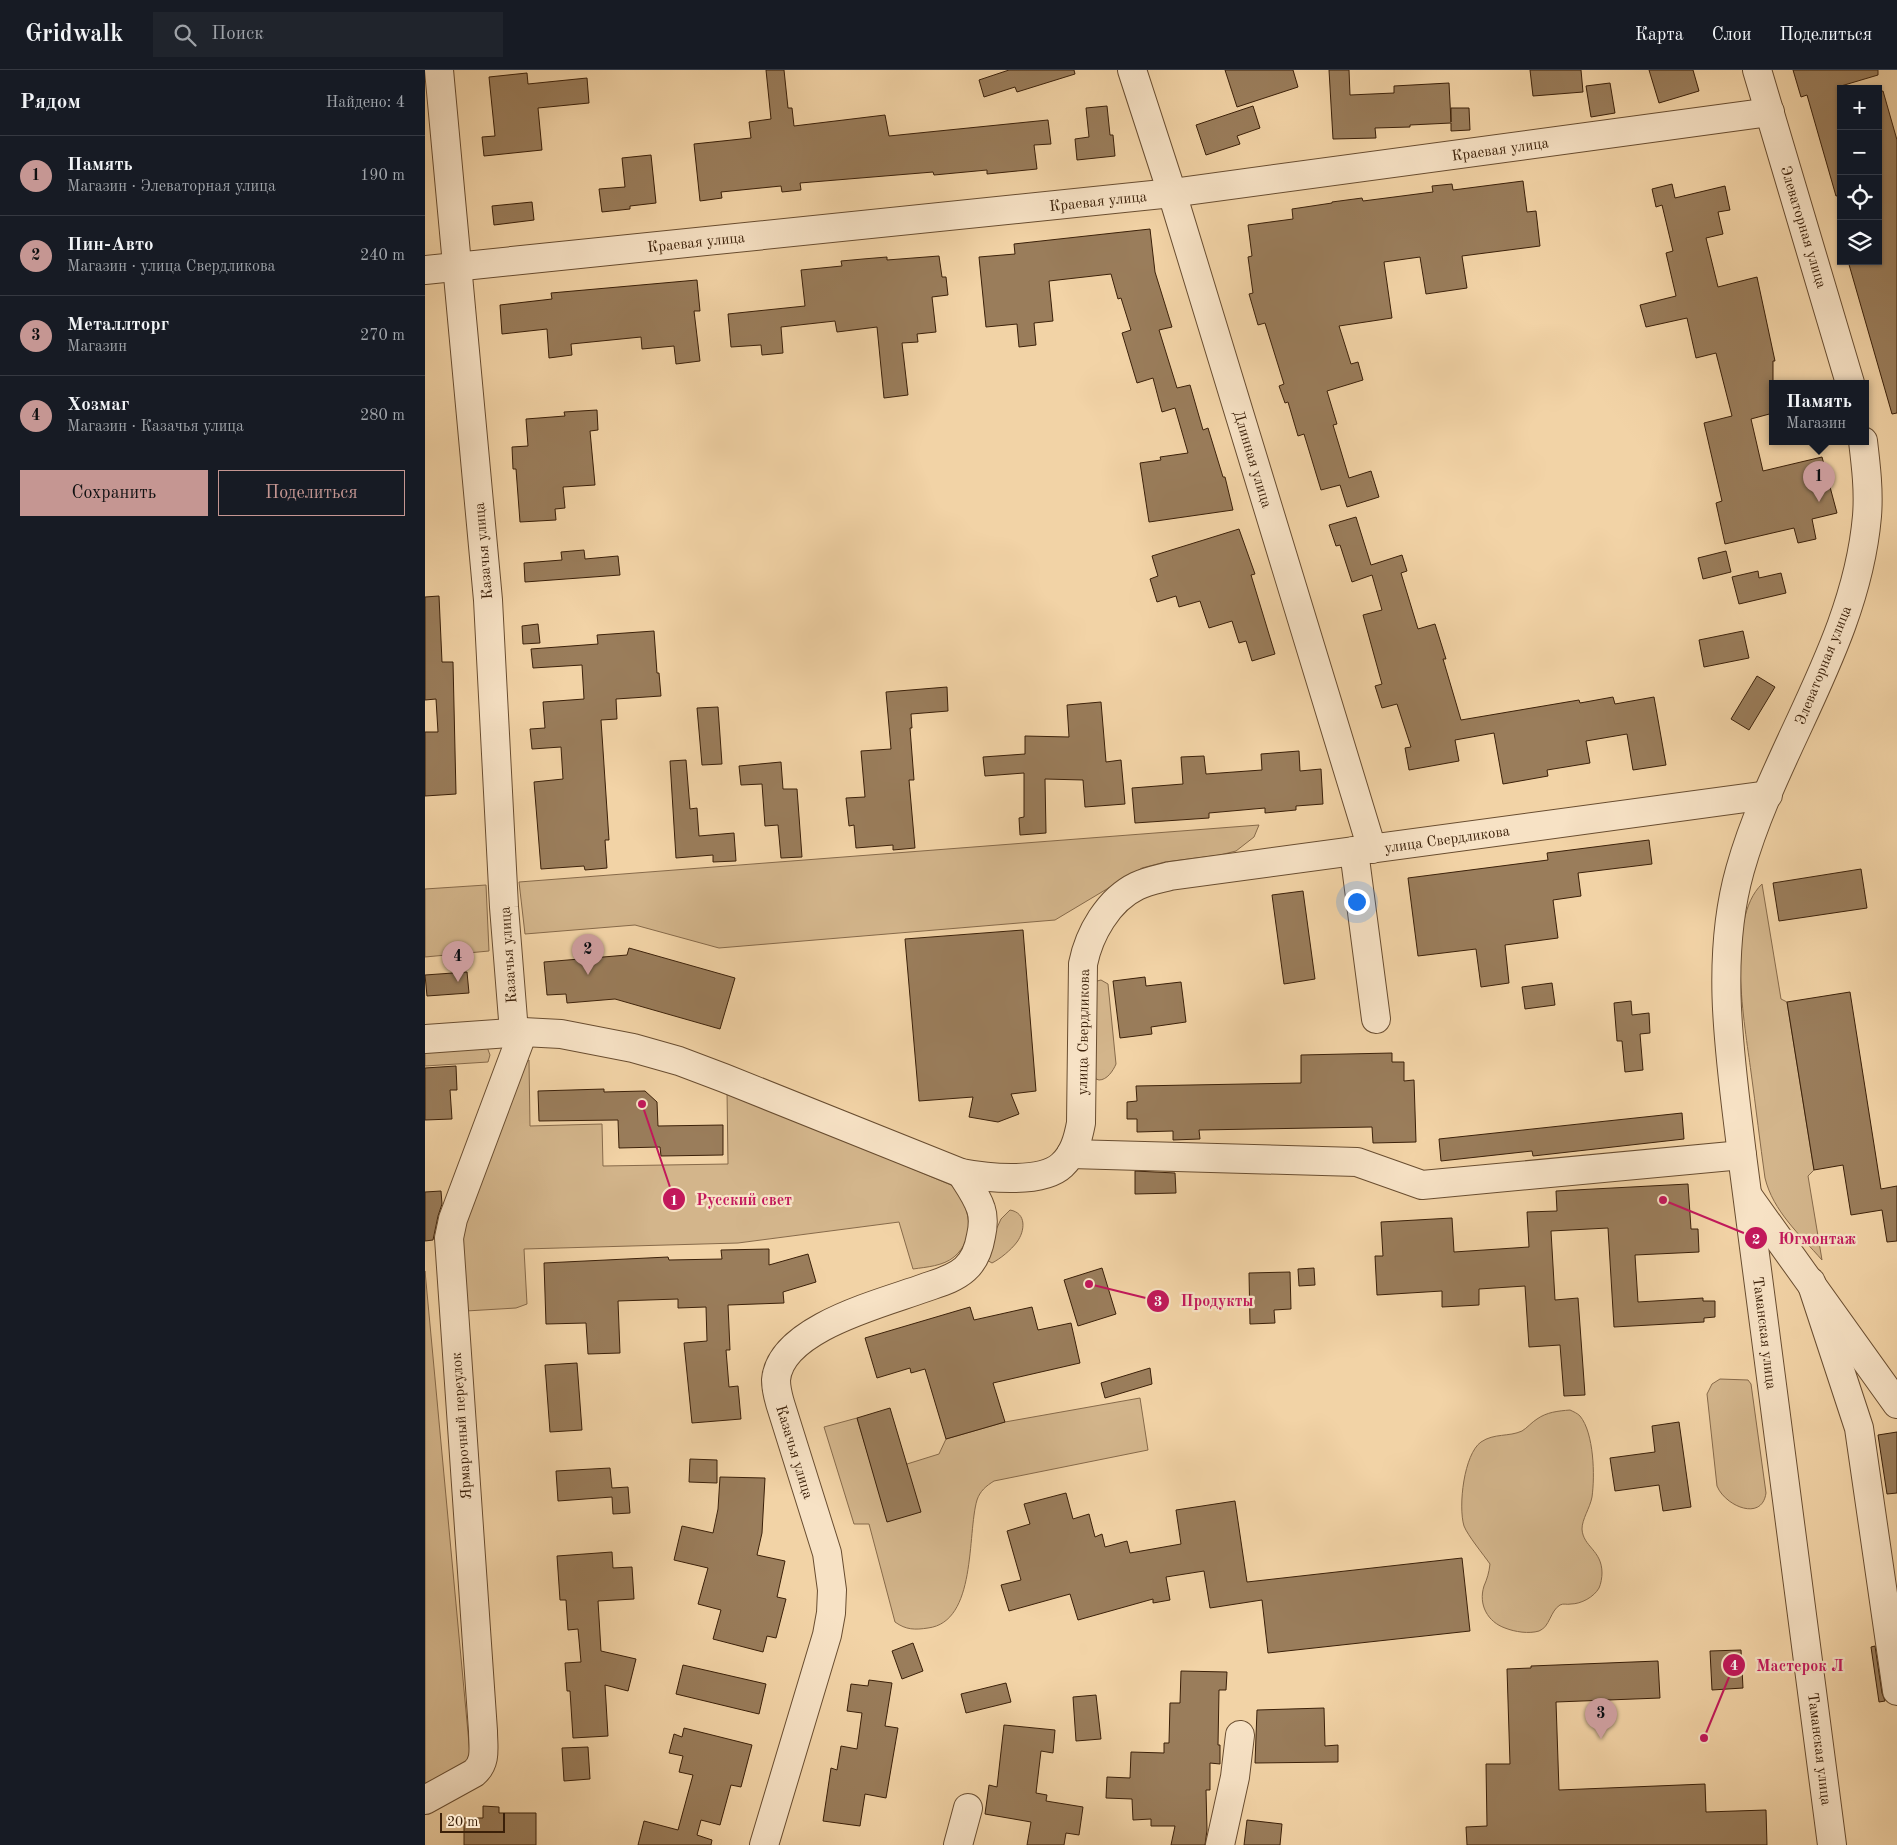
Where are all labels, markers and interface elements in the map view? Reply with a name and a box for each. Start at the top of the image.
search box [153,12,503,57]
icon: search [171,21,199,49]
text: Gridwalk [25,23,123,47]
text: Поиск [211,25,264,44]
text: Карта [1635,26,1684,44]
text: Слои [1712,26,1751,44]
text: Поделиться [1779,26,1872,44]
map controls [1837,85,1882,265]
button: + [1837,85,1882,130]
text: Рядом [20,92,81,113]
text: Найдено: 4 [326,95,405,111]
button: − [1837,130,1882,175]
street label: Краевая улица [1451,136,1550,165]
text: Память [67,156,133,175]
street label: Элеваторная улица [1777,165,1828,291]
text: 1 [31,168,41,184]
text: 190 m [360,168,405,184]
button: locate [1837,175,1882,220]
text: Магазин · Элеваторная улица [67,179,276,195]
street label: Краевая улица [1049,190,1148,215]
button: layers [1837,220,1882,265]
street label: Краевая улица [647,231,746,256]
text: Пин-Авто [67,236,154,255]
text: 2 [31,248,41,264]
text: 240 m [360,248,405,264]
text: Магазин · улица Свердликова [67,259,276,275]
text: Металлторг [67,316,169,335]
text: 3 [31,328,41,344]
text: 270 m [360,328,405,344]
text: Магазин [67,339,127,355]
popup [1769,380,1869,445]
text: Память [1786,393,1852,412]
text: Хозмаг [67,396,129,415]
text: 4 [31,408,41,424]
text: 280 m [360,408,405,424]
street label: Длинная улица [1230,409,1274,510]
text: Магазин [1786,416,1846,432]
text: Магазин · Казачья улица [67,419,244,435]
pin: 1 [1803,461,1835,502]
button: Сохранить [20,470,208,516]
button: Поделиться [218,470,405,516]
street label: Казачья улица [473,501,496,600]
street label: Элеваторная улица [1794,603,1855,727]
street label: улица Свердликова [1383,824,1512,857]
your location [1344,889,1370,915]
street label: Казачья улица [499,905,520,1004]
pin: 2 [572,934,604,975]
pin: 4 [442,941,474,982]
street label: улица Свердликова [1076,968,1093,1095]
callout: Русский свет [662,1184,802,1215]
text: Русский свет [696,1193,792,1209]
text: 1 [670,1194,678,1209]
callout: Югмонтаж [1743,1223,1866,1254]
text: Югмонтаж [1778,1232,1857,1248]
text: 2 [1752,1233,1760,1248]
street label: Таманская улица [1749,1276,1778,1391]
callout: Продукты [1146,1285,1264,1316]
text: Продукты [1181,1294,1253,1310]
text: 3 [1154,1295,1162,1310]
street label: Ярмарочный переулок [450,1351,475,1500]
street label: Казачья улица [772,1404,815,1502]
callout: Мастерок Л [1721,1650,1853,1681]
text: 4 [1730,1659,1738,1674]
text: Мастерок Л [1756,1659,1844,1675]
street label: Таманская улица [1804,1692,1833,1807]
pin: 3 [1585,1698,1617,1739]
scale bar [440,1810,505,1833]
text: 20 m [447,1815,478,1829]

